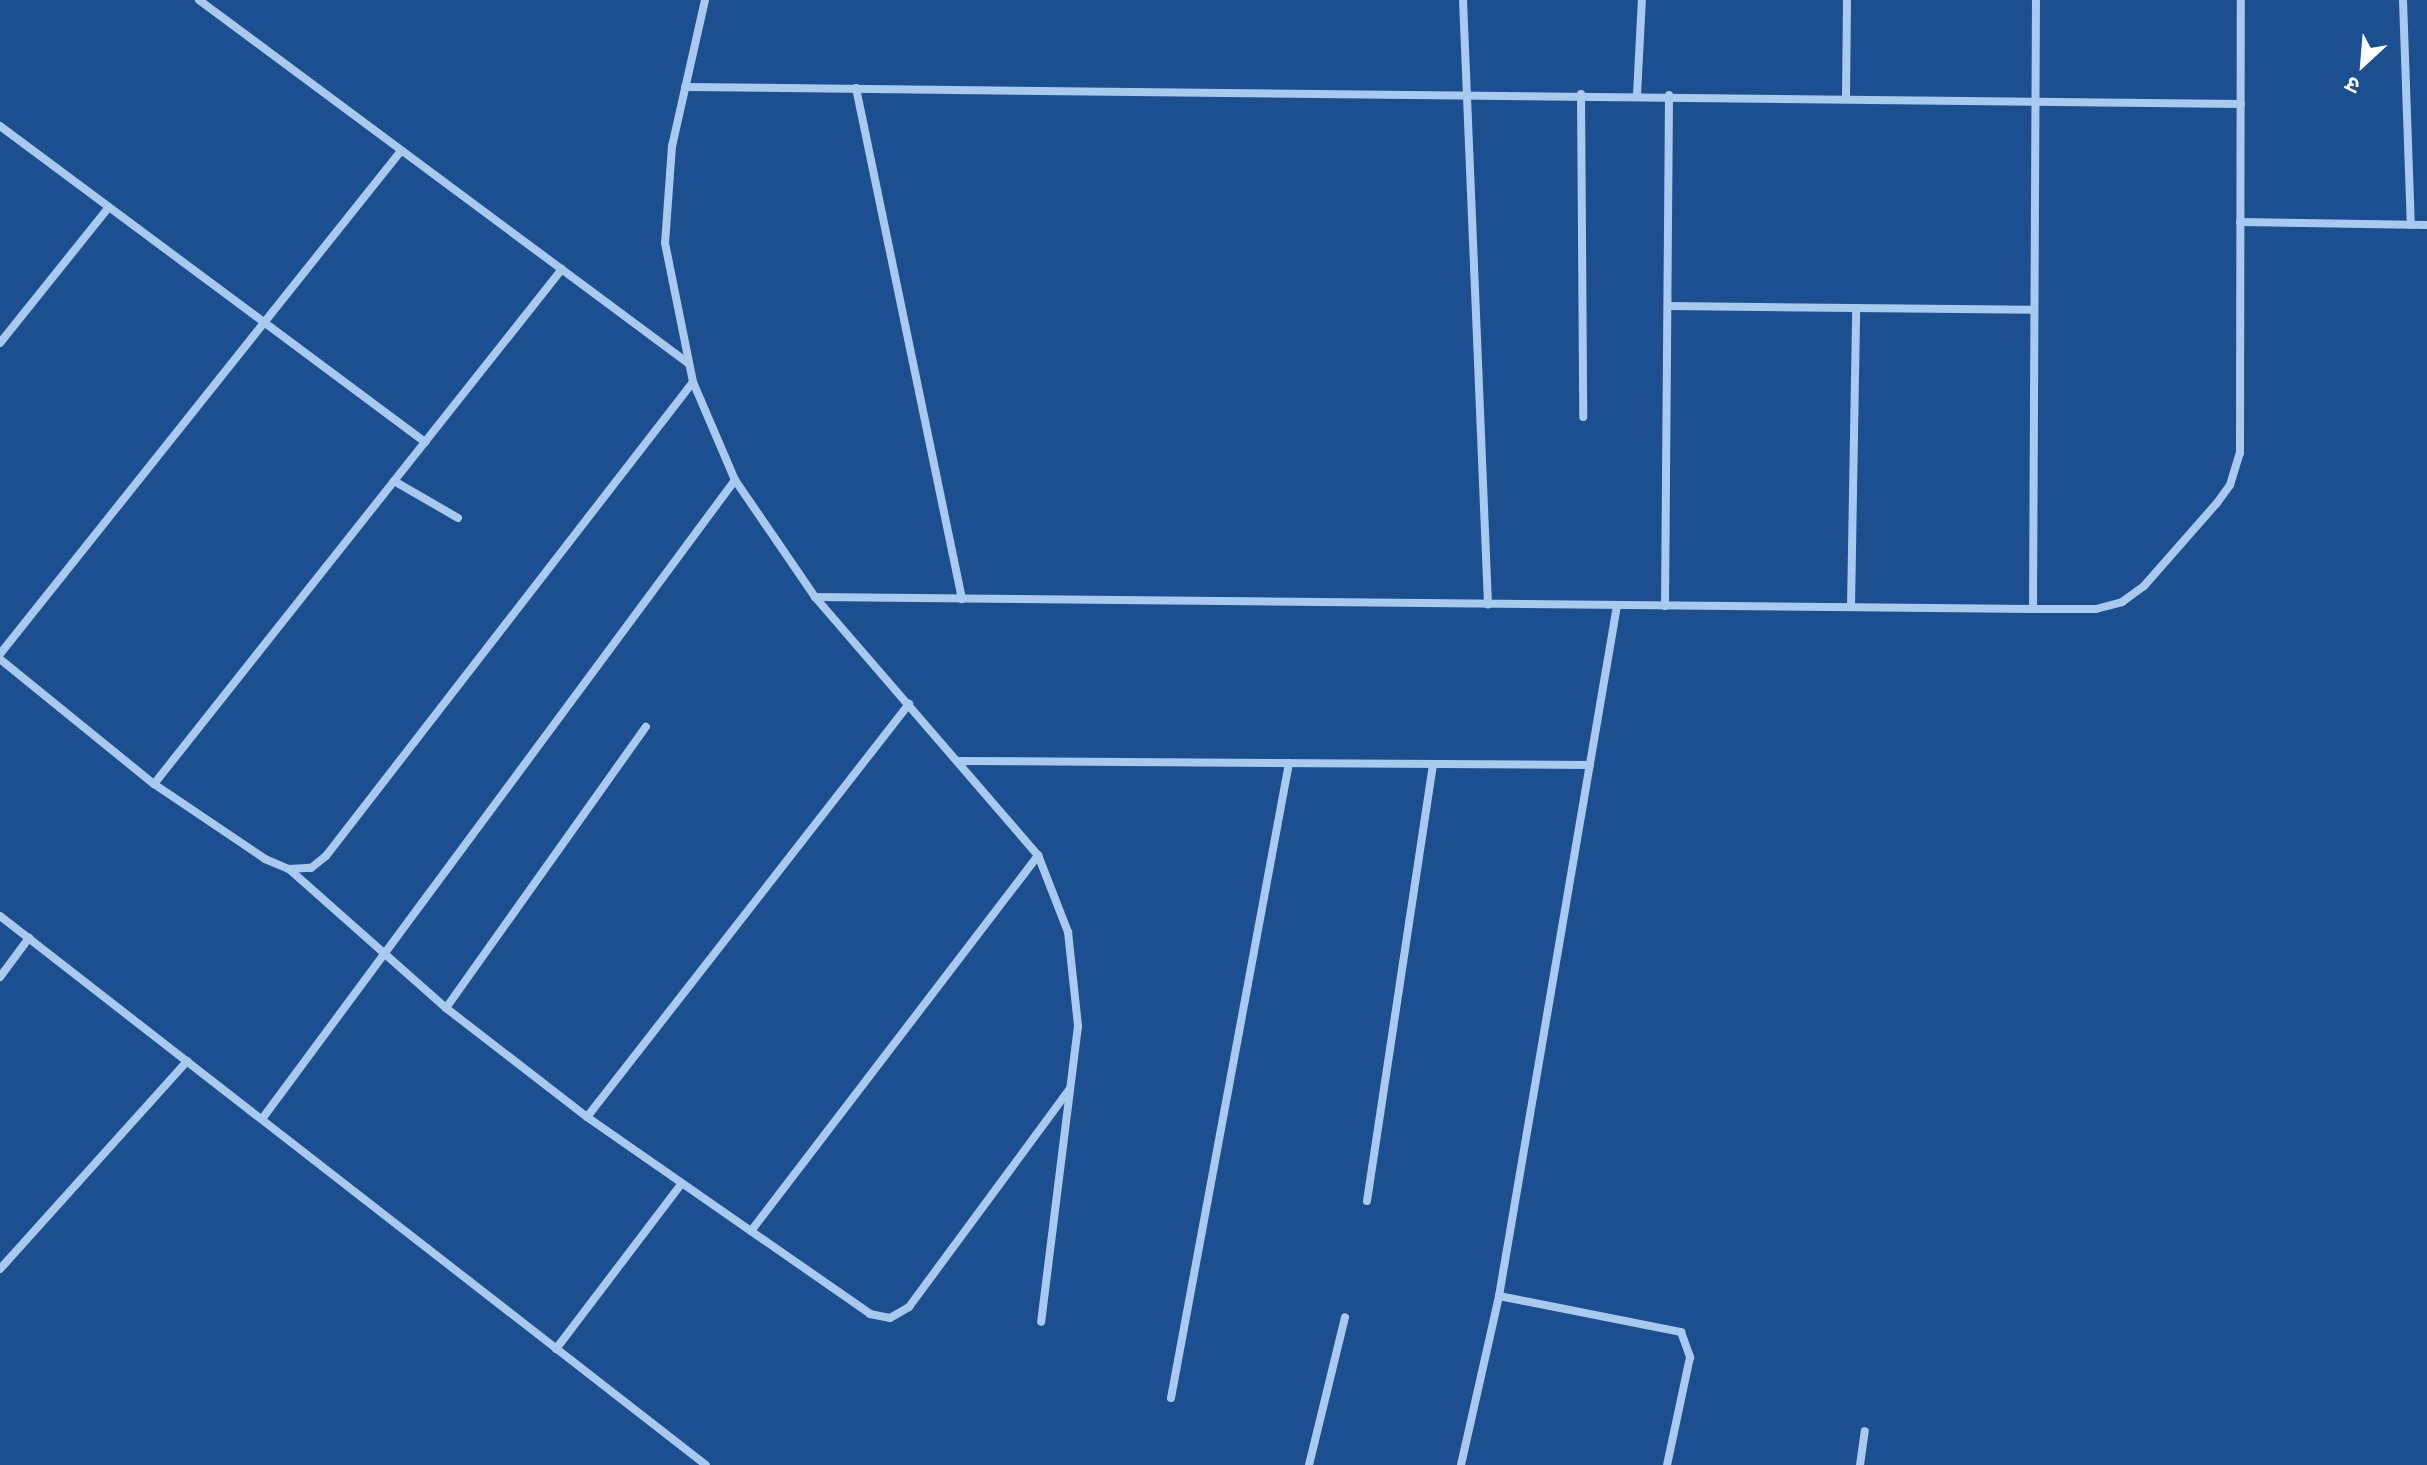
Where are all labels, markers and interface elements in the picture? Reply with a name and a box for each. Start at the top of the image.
north arrow [2323,24,2403,104]
text: उ [2340,68,2365,103]

